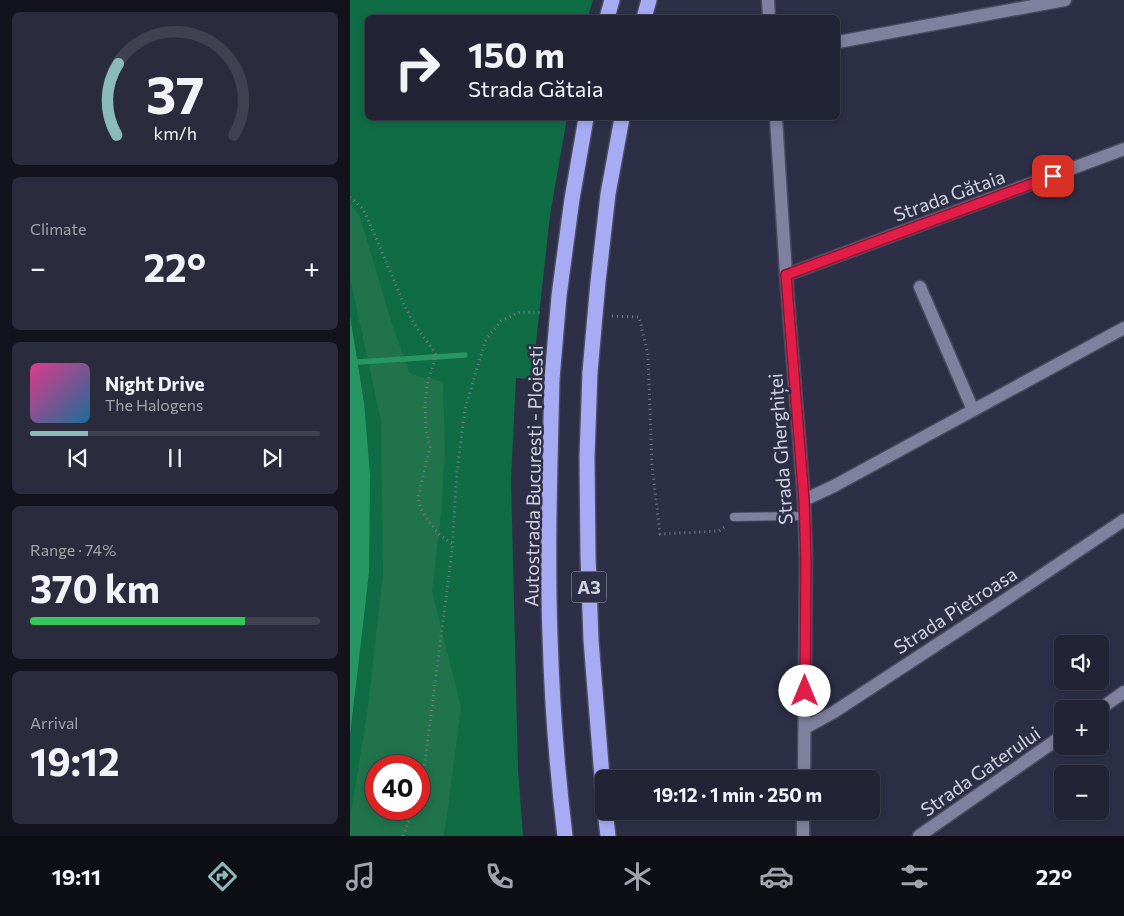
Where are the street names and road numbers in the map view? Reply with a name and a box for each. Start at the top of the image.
street label: Strada Gătaia [890,164,1008,226]
street label: Autostrada Bucuresti - Ploiesti [519,345,547,607]
street label: Strada Gherghiței [763,372,799,525]
street label: Strada Pietroasa [889,562,1021,658]
road number: A3 [572,572,606,602]
street label: Strada Gaterului [916,721,1044,821]

